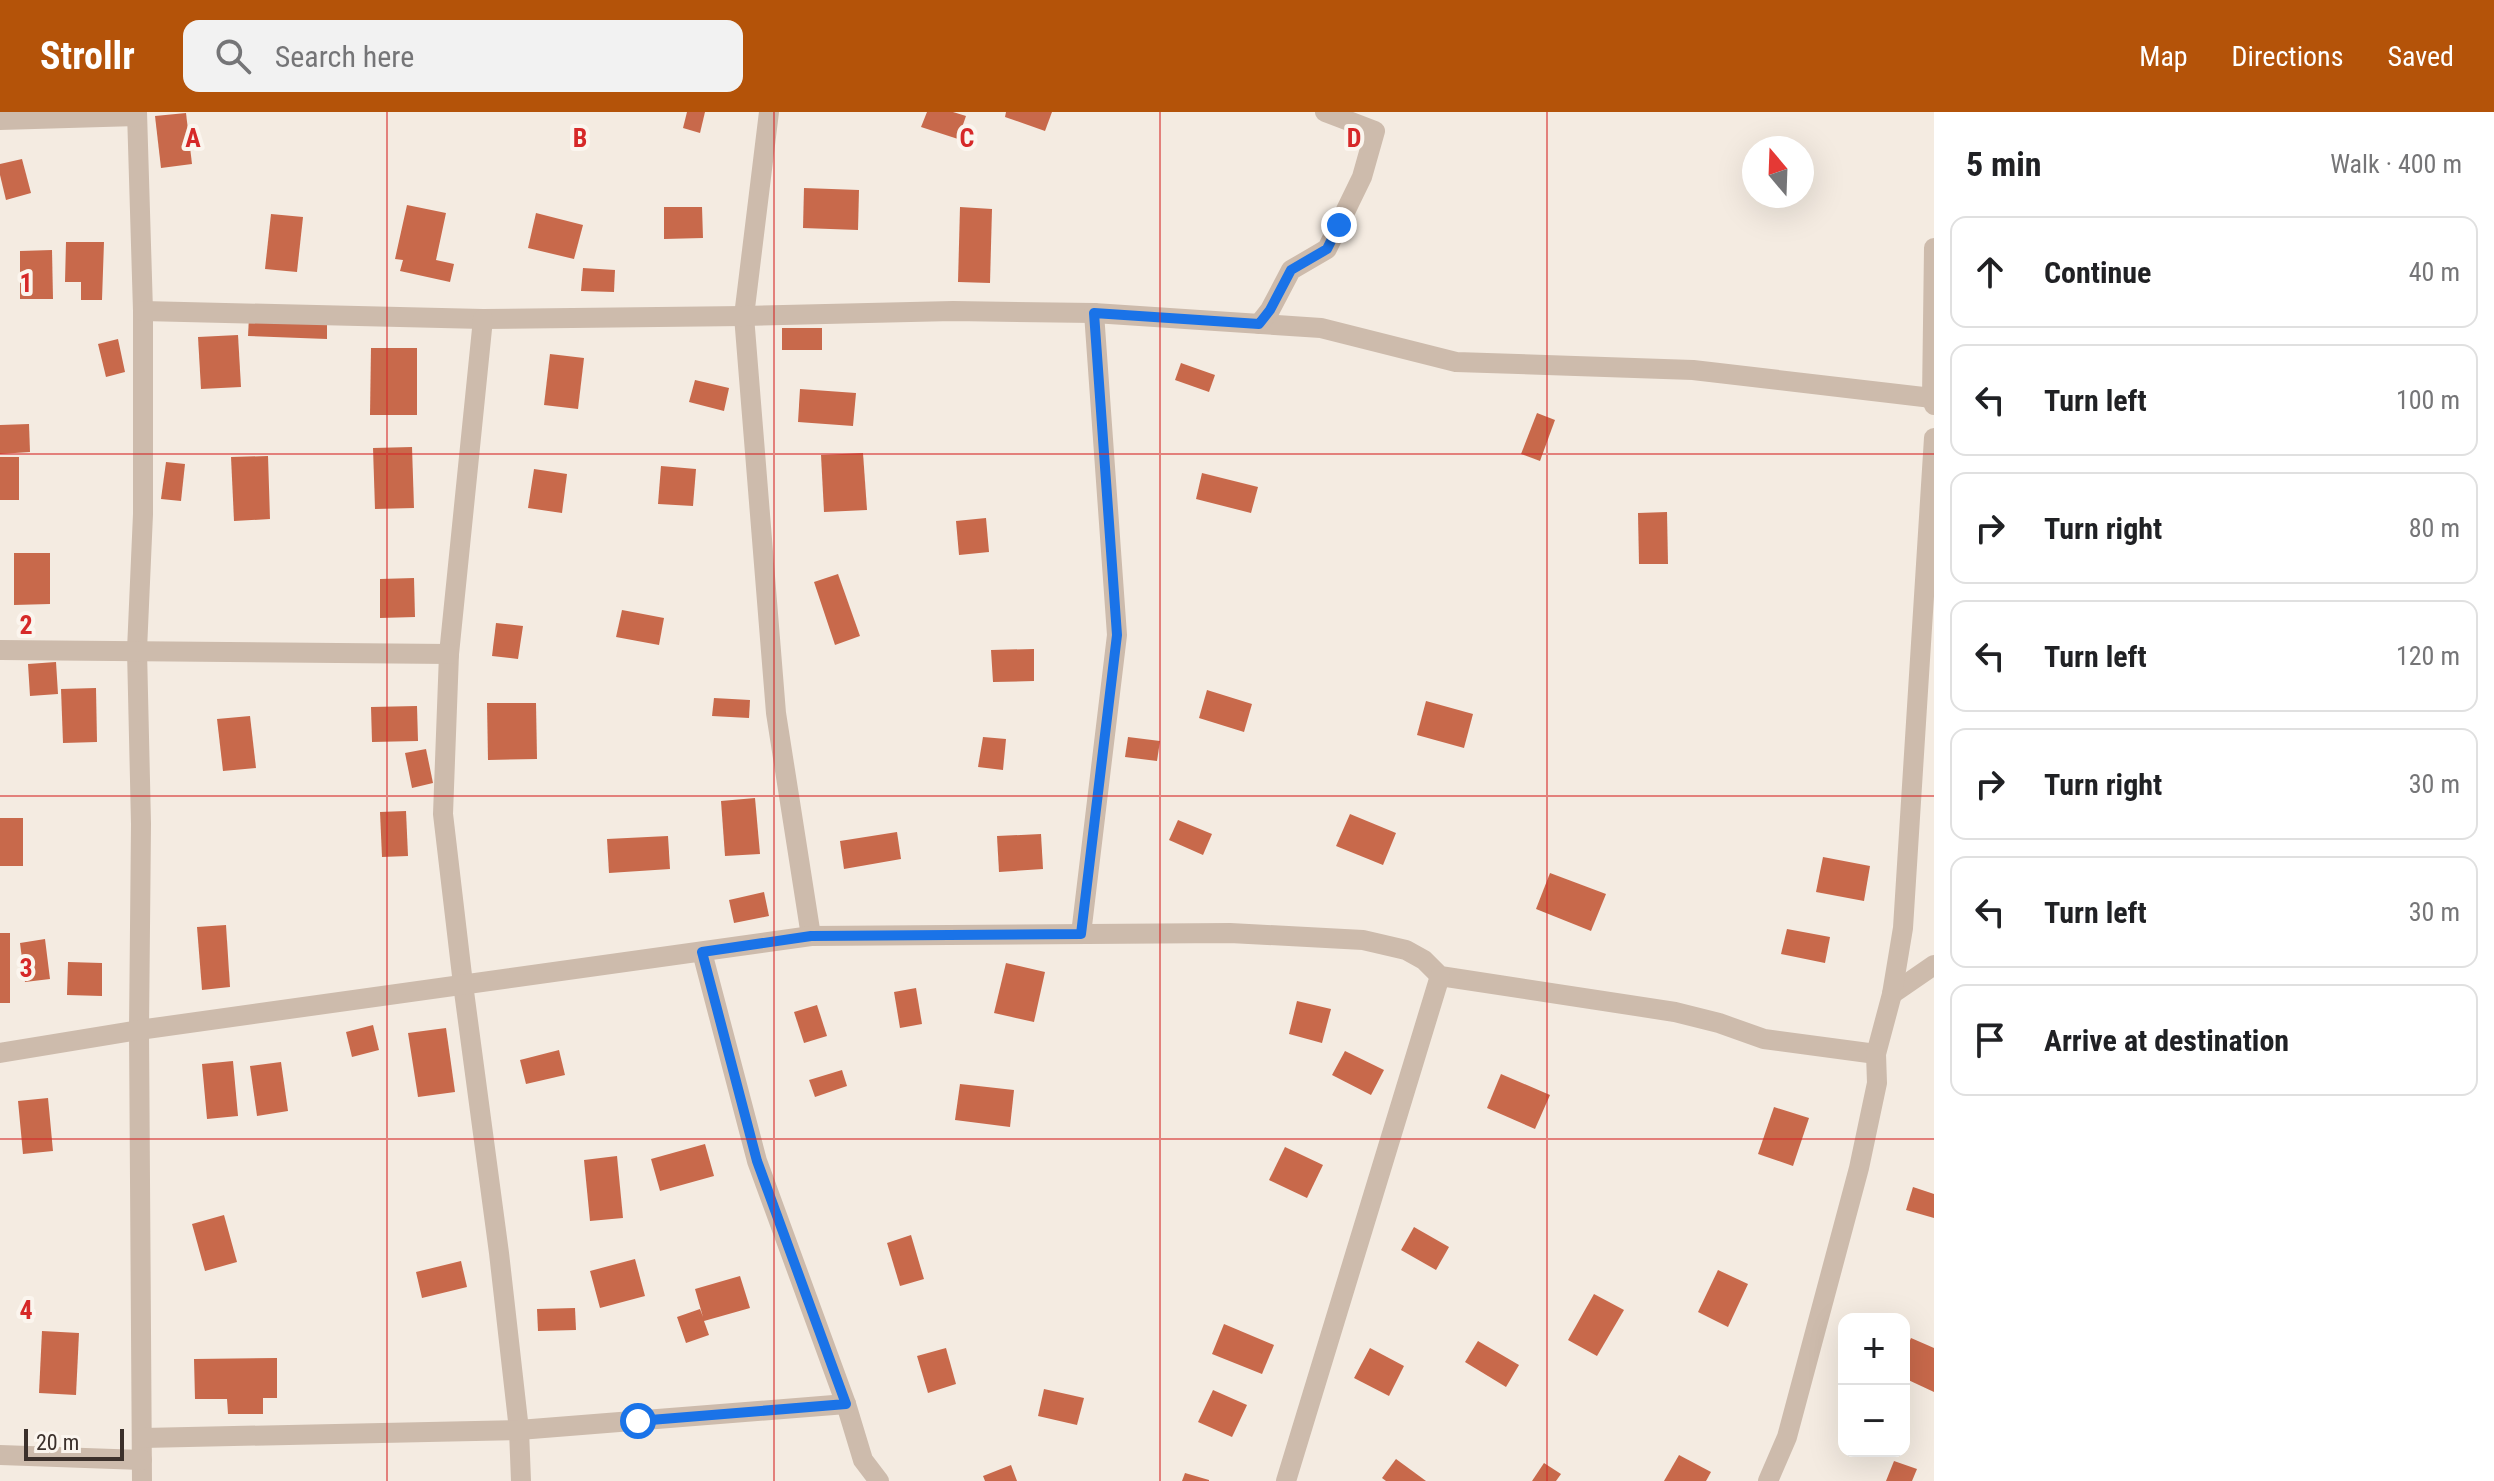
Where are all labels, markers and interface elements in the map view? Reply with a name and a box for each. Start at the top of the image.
search box [183,20,743,92]
text: Strollr [40,34,135,78]
icon: search [211,34,255,78]
text: Search here [275,39,414,74]
text: Map [2139,40,2188,73]
text: Directions [2232,40,2343,73]
text: Saved [2387,40,2454,73]
text: A [185,123,201,153]
text: B [573,123,587,153]
text: C [960,123,975,153]
text: D [1347,123,1361,153]
north arrow [1742,136,1814,208]
text: 5 min [1966,144,2042,184]
text: Walk · 400 m [2330,149,2462,179]
route end [1321,207,1357,243]
icon: ahead [1968,250,2012,294]
text: Continue [2044,255,2151,290]
text: 40 m [2409,257,2460,287]
text: 1 [19,268,33,298]
icon: left [1968,378,2012,422]
text: Turn left [2044,383,2147,418]
text: 100 m [2396,385,2460,415]
icon: right [1968,506,2012,550]
text: Turn right [2044,511,2162,546]
text: 80 m [2409,513,2460,543]
text: 2 [19,610,33,640]
icon: left [1968,634,2012,678]
text: Turn left [2044,639,2147,674]
text: 120 m [2396,641,2460,671]
icon: right [1968,762,2012,806]
text: Turn right [2044,767,2162,802]
text: 30 m [2409,769,2460,799]
icon: left [1968,890,2012,934]
text: Turn left [2044,895,2147,930]
text: 30 m [2409,897,2460,927]
text: 3 [19,953,33,983]
icon: arrive [1968,1018,2012,1062]
text: Arrive at destination [2044,1023,2289,1058]
text: 4 [19,1295,33,1325]
map controls [1838,1313,1910,1457]
button: + [1838,1313,1910,1385]
button: − [1838,1385,1910,1457]
route start [620,1403,656,1439]
scale bar [24,1425,124,1461]
text: 20 m [36,1430,79,1455]

